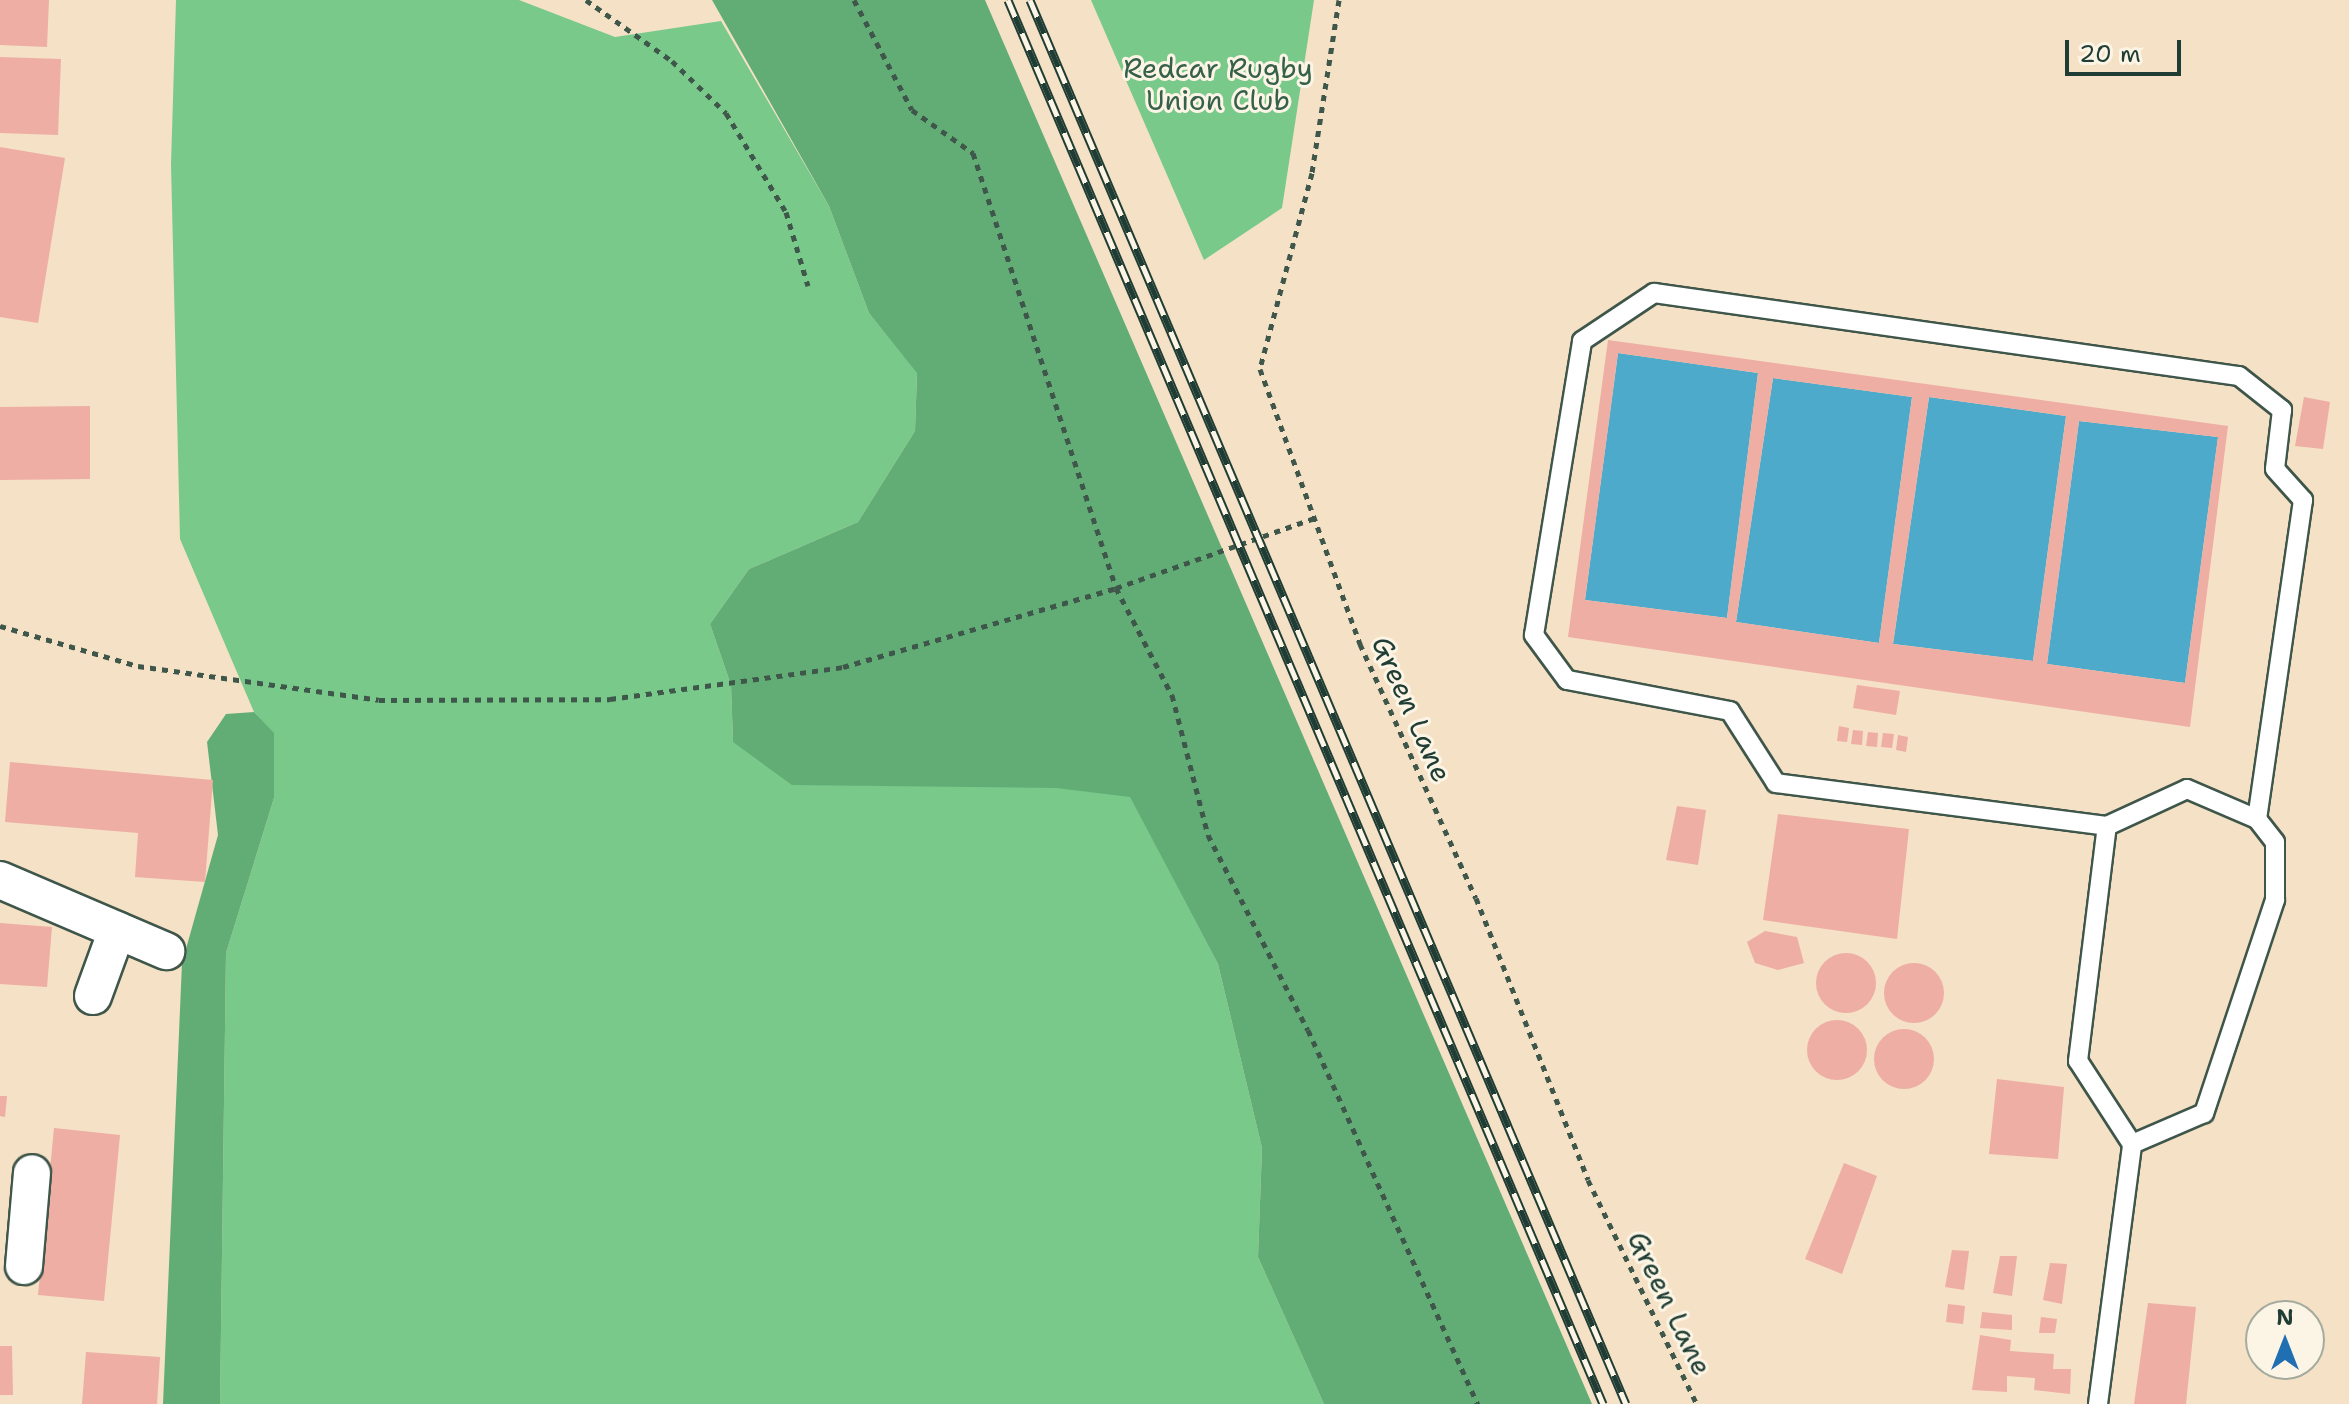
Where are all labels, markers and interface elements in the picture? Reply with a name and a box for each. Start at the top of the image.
scale bar [2069,24,2185,74]
text: 20 m [2079,38,2141,70]
park label: Redcar Rugby Union Club [1123,51,1313,117]
street label: Green Lane [1365,631,1459,787]
street label: Green Lane [1621,1226,1719,1380]
north arrow [2245,1300,2325,1380]
text: N [2276,1303,2294,1332]

